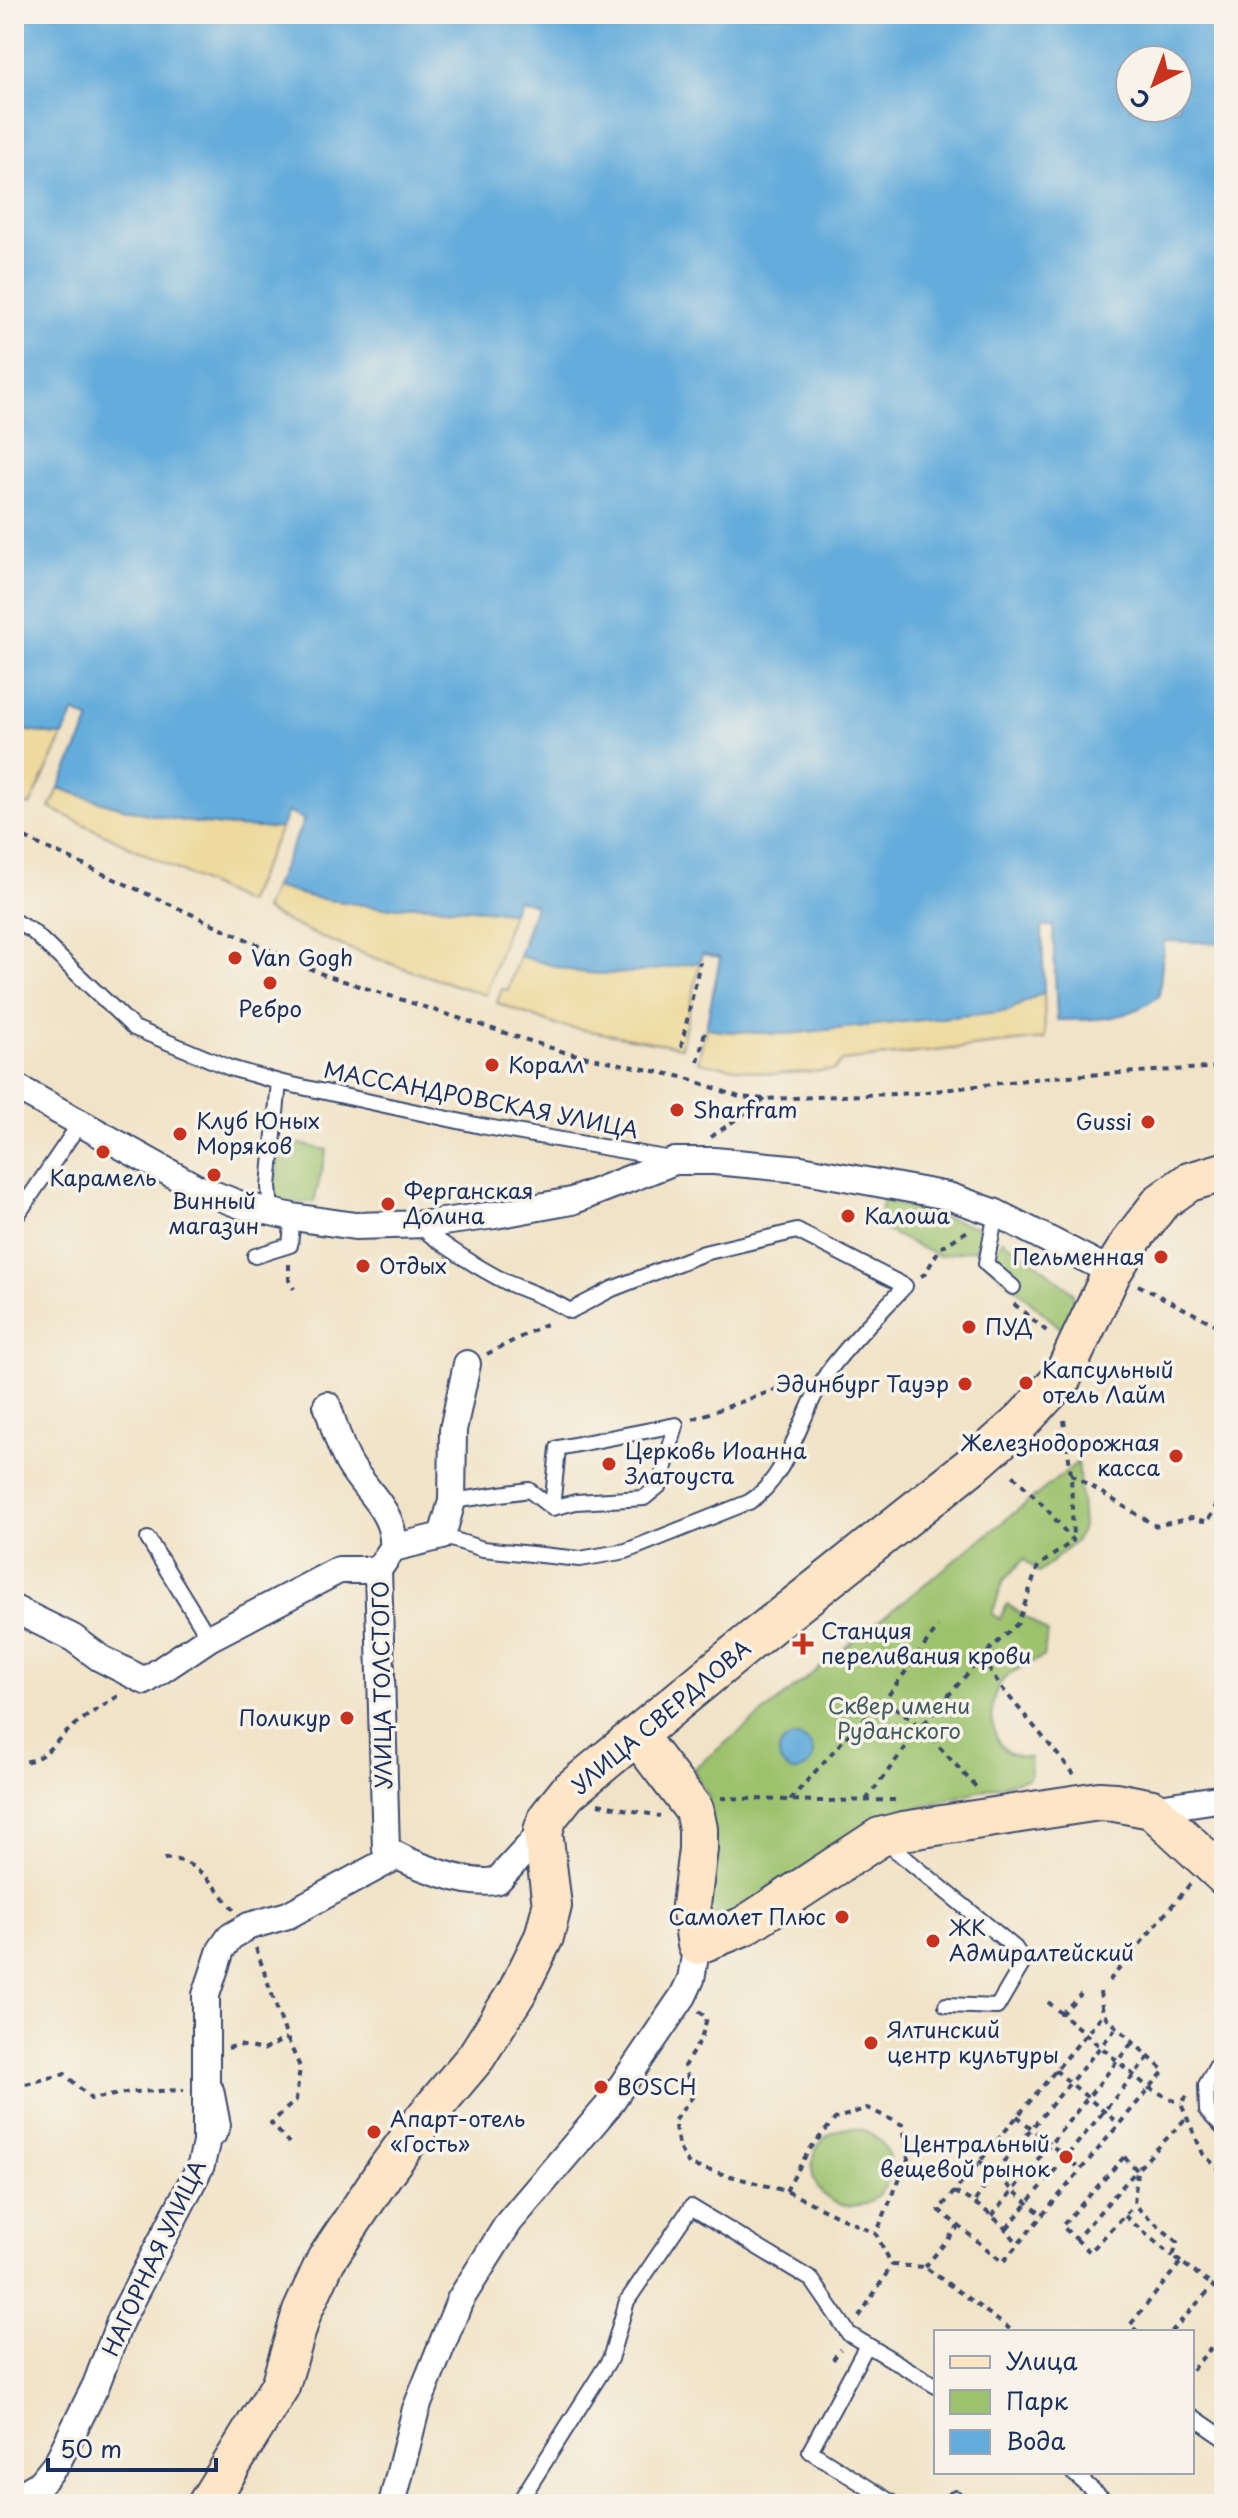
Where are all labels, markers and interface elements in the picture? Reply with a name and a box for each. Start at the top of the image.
north arrow [1114,44,1194,124]
text: С [1122,82,1157,118]
place label: Van Gogh [251,940,353,973]
marker: Van Gogh [226,949,244,967]
marker: Ребро [261,974,279,992]
place label: Ребро [238,991,302,1024]
place label: Коралл [508,1047,584,1080]
street label: МАССАНДРОВСКАЯ УЛИЦА [321,1052,642,1145]
marker: Коралл [483,1056,501,1074]
place label: Sharfram [693,1092,798,1125]
marker: Sharfram [668,1101,686,1119]
place label: Клуб Юных Моряков [196,1103,320,1161]
place label: Gussi [1076,1104,1132,1137]
marker: Gussi [1139,1113,1157,1131]
marker: Клуб Юных Моряков [171,1125,189,1143]
marker: Карамель [94,1143,112,1161]
place label: Карамель [49,1160,157,1193]
marker: Винный магазин [205,1166,223,1184]
place label: Ферганская Долина [403,1173,534,1231]
place label: Винный магазин [169,1183,259,1241]
marker: Ферганская Долина [379,1195,397,1213]
place label: Калоша [864,1198,950,1231]
marker: Калоша [839,1207,857,1225]
place label: Пельменная [1013,1239,1145,1272]
place label: Отдых [379,1248,447,1281]
marker: Пельменная [1152,1248,1170,1266]
marker: Отдых [354,1257,372,1275]
place label: ПУД [985,1309,1033,1342]
marker: ПУД [960,1318,978,1336]
place label: Капсульный отель Лайм [1042,1352,1174,1410]
place label: Эдинбург Тауэр [776,1366,949,1399]
marker: Капсульный отель Лайм [1017,1374,1035,1392]
marker: Эдинбург Тауэр [956,1375,974,1393]
place label: Железнодорожная касса [960,1425,1160,1483]
place label: Церковь Иоанна Златоуста [624,1433,807,1491]
marker: Железнодорожная касса [1167,1447,1185,1465]
marker: Церковь Иоанна Златоуста [600,1455,618,1473]
street label: УЛИЦА ТОЛСТОГО [362,1581,399,1789]
place label: Станция переливания крови [821,1613,1031,1671]
street label: УЛИЦА СВЕРДЛОВА [563,1631,757,1801]
marker: Станция переливания крови [792,1633,814,1655]
park label: Сквер имени Руданского [828,1688,970,1746]
place label: Поликур [239,1700,331,1733]
marker: Поликур [338,1709,356,1727]
place label: Самолет Плюс [668,1899,826,1932]
marker: Самолет Плюс [833,1908,851,1926]
place label: ЖК Адмиралтейский [948,1910,1134,1968]
marker: ЖК Адмиралтейский [924,1932,942,1950]
place label: Ялтинский центр культуры [887,2012,1059,2070]
marker: Ялтинский центр культуры [862,2034,880,2052]
place label: BOSCH [617,2069,696,2102]
marker: BOSCH [592,2078,610,2096]
place label: Апарт-отель «Гость» [390,2101,525,2159]
marker: Апарт-отель «Гость» [365,2123,383,2141]
place label: Центральный вещевой рынок [880,2126,1051,2184]
marker: Центральный вещевой рынок [1057,2148,1075,2166]
street label: НАГОРНАЯ УЛИЦА [93,2154,213,2361]
legend [934,2330,1194,2474]
text: Улица [1006,2342,1078,2378]
text: Парк [1006,2382,1069,2418]
scale bar [48,2422,216,2472]
text: Вода [1006,2422,1065,2458]
text: 50 m [60,2430,122,2466]

